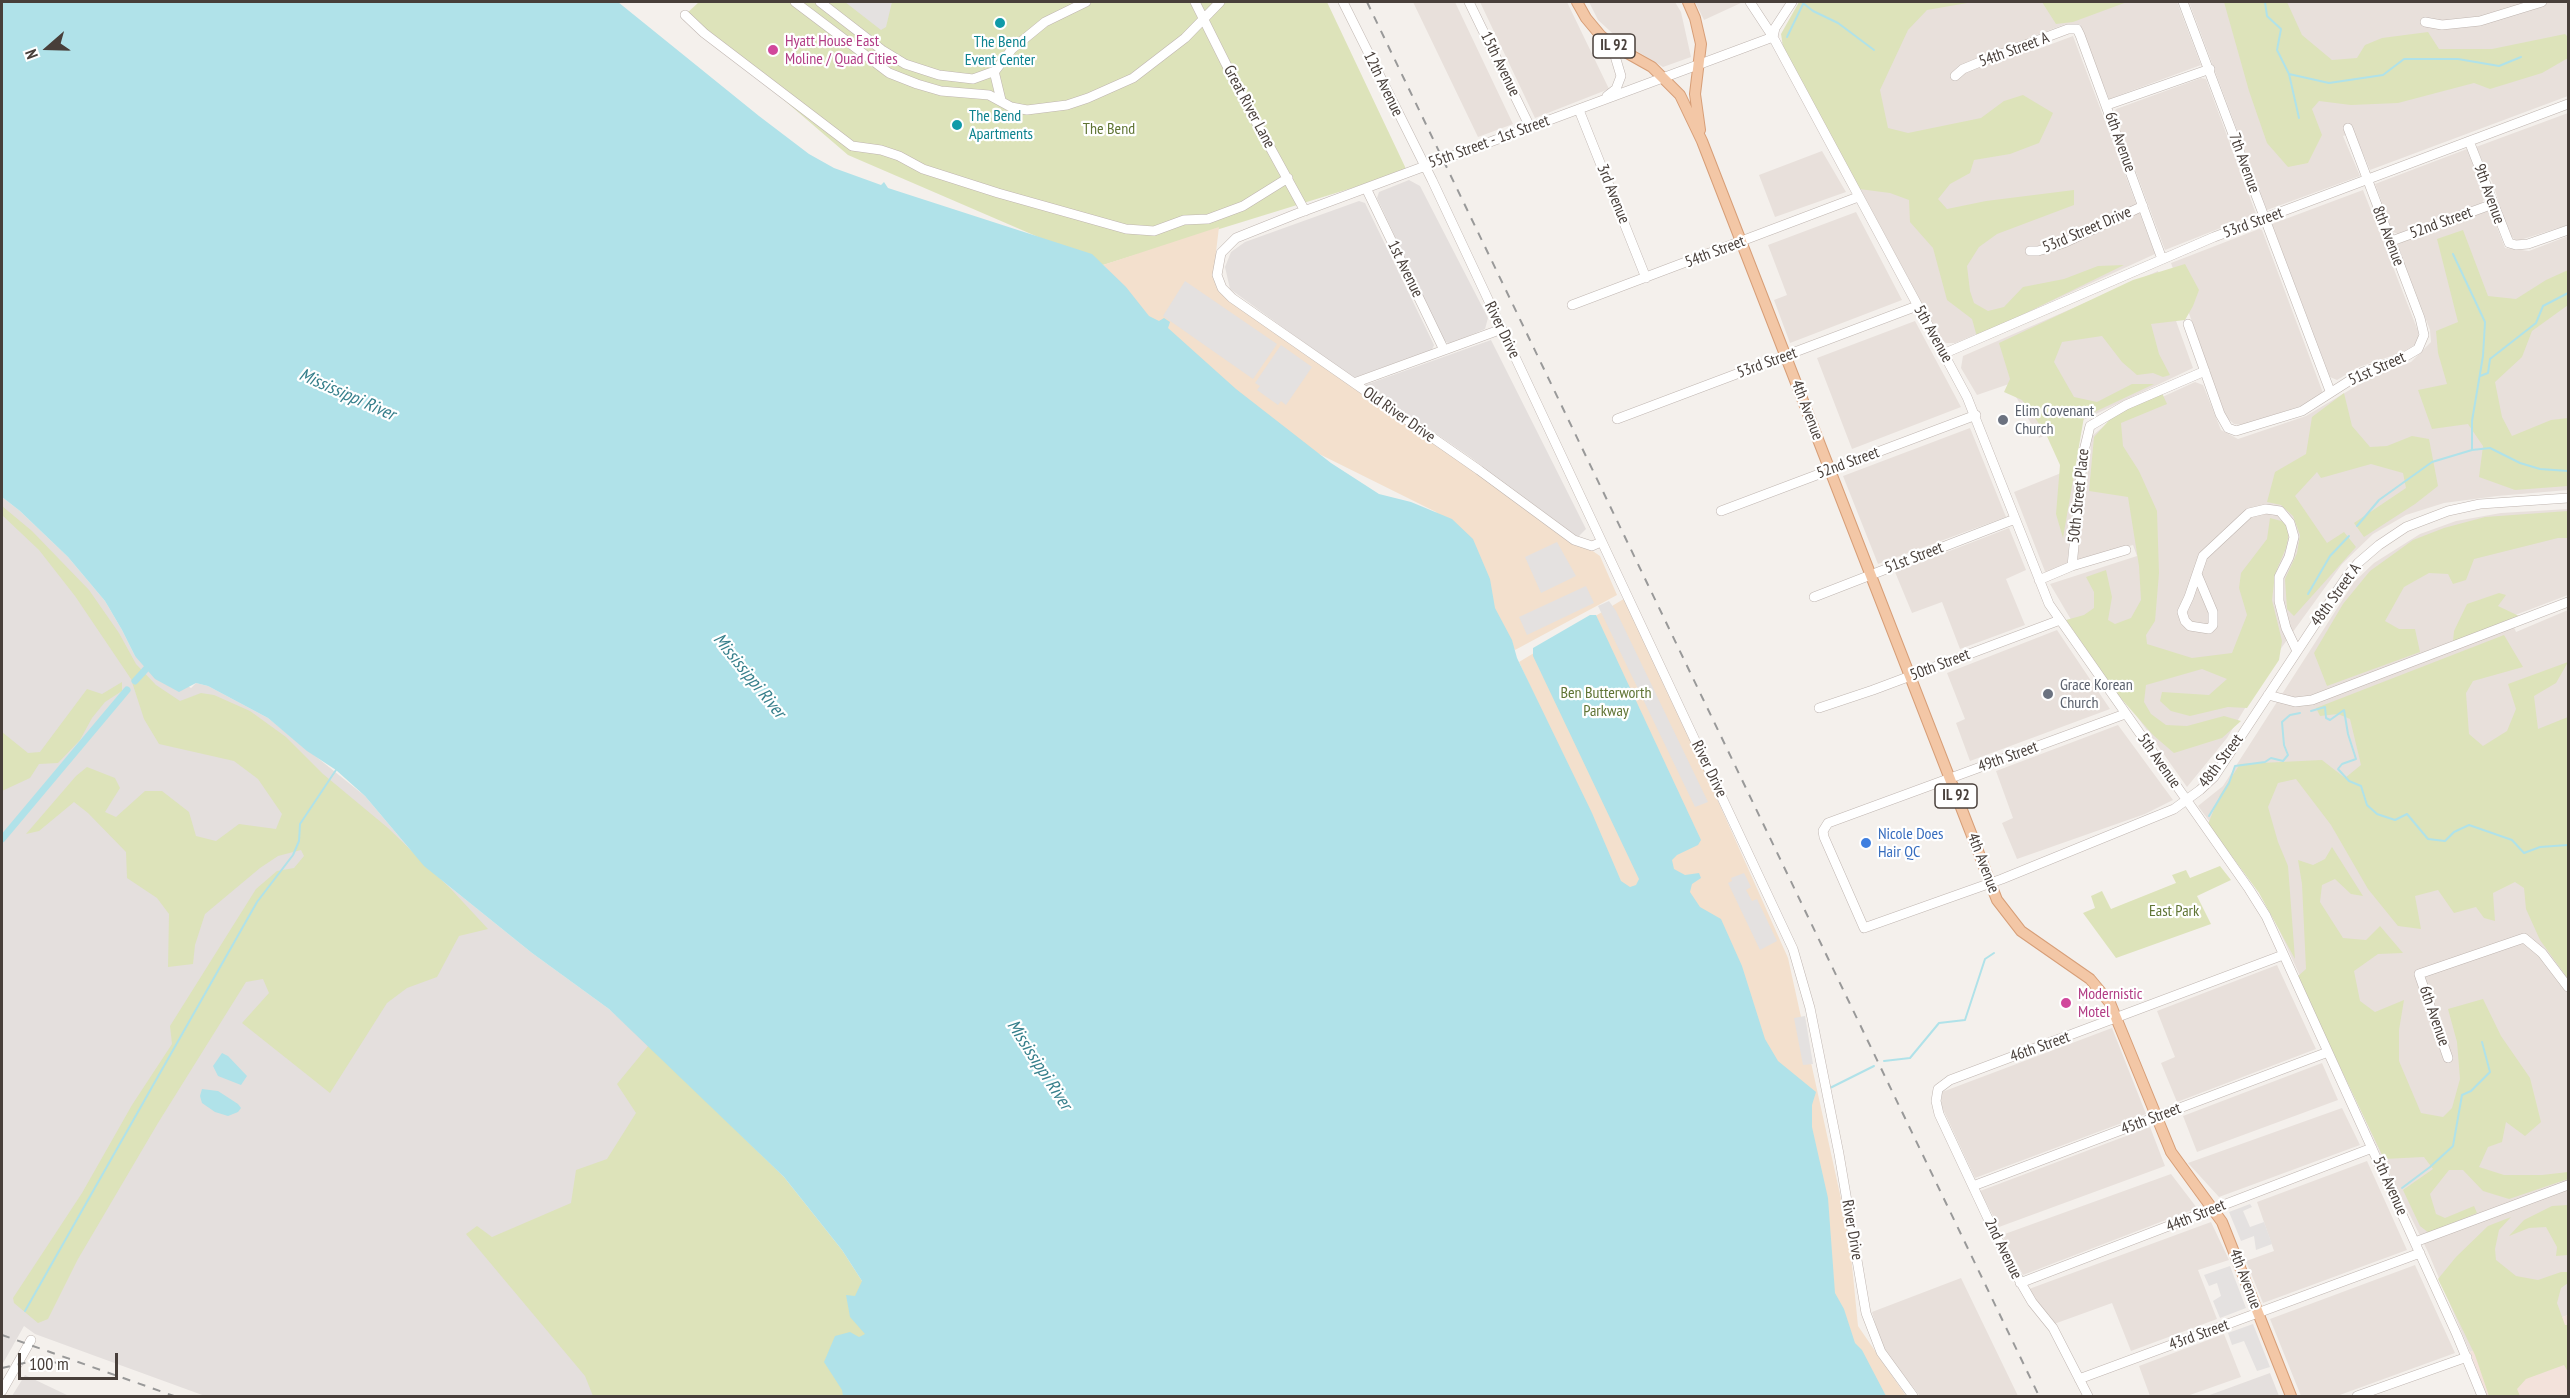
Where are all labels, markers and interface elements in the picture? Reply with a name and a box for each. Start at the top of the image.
marker: The Bend Event Center [993,16,1007,30]
north arrow [18,18,78,78]
street label: 15th Avenue [1476,28,1524,100]
street label: 54th Street A [1976,28,2052,72]
place label: Hyatt House East Moline / Quad Cities [785,31,898,69]
place label: The Bend Event Center [965,32,1035,70]
road number: IL 92 [1593,34,1635,58]
marker: Hyatt House East Moline / Quad Cities [766,43,780,57]
text: N [20,47,42,62]
street label: 12th Avenue [1359,48,1407,120]
street label: Great River Lane [1219,62,1279,152]
place label: The Bend Apartments [969,106,1033,144]
street label: 6th Avenue [2100,109,2140,175]
street label: 55th Street - 1st Street [1426,111,1552,173]
marker: The Bend Apartments [950,118,964,132]
park label: The Bend [1083,119,1135,139]
street label: 7th Avenue [2224,130,2264,196]
street label: 3rd Avenue [1592,161,1634,227]
street label: 9th Avenue [2469,161,2509,227]
street label: 53rd Street Drive [2040,203,2134,257]
street label: 53rd Street [2220,203,2286,243]
street label: 8th Avenue [2368,203,2408,269]
street label: 52nd Street [2407,203,2475,243]
street label: 54th Street [1682,232,1748,272]
street label: 1st Avenue [1383,237,1427,301]
street label: River Drive [1480,298,1524,362]
street label: 5th Avenue [1909,302,1957,366]
street label: 53rd Street [1734,343,1800,383]
street label: 51st Street [2345,348,2409,390]
water label: Mississippi River [296,364,398,426]
street label: 4th Avenue [1787,377,1827,443]
street label: Old River Drive [1359,383,1439,447]
place label: Elim Covenant Church [2015,401,2094,439]
marker: Elim Covenant Church [1996,413,2010,427]
street label: 52nd Street [1814,443,1882,483]
street label: 50th Street Place [2064,448,2094,544]
street label: 51st Street [1882,538,1946,578]
street label: 48th Street A [2307,560,2365,630]
water label: Mississippi River [708,629,790,723]
street label: 50th Street [1907,645,1973,685]
place label: Grace Korean Church [2060,675,2133,713]
park label: Ben Butterworth Parkway [1560,683,1652,721]
marker: Grace Korean Church [2041,687,2055,701]
street label: 5th Avenue [2133,730,2185,792]
street label: 48th Street [2195,730,2247,792]
street label: River Drive [1687,737,1731,801]
street label: 49th Street [1975,737,2041,777]
road number: IL 92 [1935,784,1977,808]
place label: Nicole Does Hair QC [1878,824,1943,862]
street label: 4th Avenue [1963,830,2003,896]
marker: Nicole Does Hair QC [1859,836,1873,850]
park label: East Park [2149,901,2199,921]
street label: 6th Avenue [2415,983,2453,1049]
place label: Modernistic Motel [2078,984,2142,1022]
marker: Modernistic Motel [2059,996,2073,1010]
water label: Mississippi River [1002,1016,1076,1114]
street label: 46th Street [2007,1027,2073,1067]
street label: 45th Street [2118,1099,2184,1139]
street label: 5th Avenue [2369,1154,2411,1218]
street label: 44th Street [2163,1195,2229,1237]
street label: River Drive [1837,1198,1867,1262]
street label: 2nd Avenue [1980,1216,2026,1282]
street label: 4th Avenue [2225,1246,2265,1312]
street label: 43rd Street [2166,1315,2232,1355]
scale bar [21,1341,122,1379]
text: 100 m [29,1352,69,1375]

